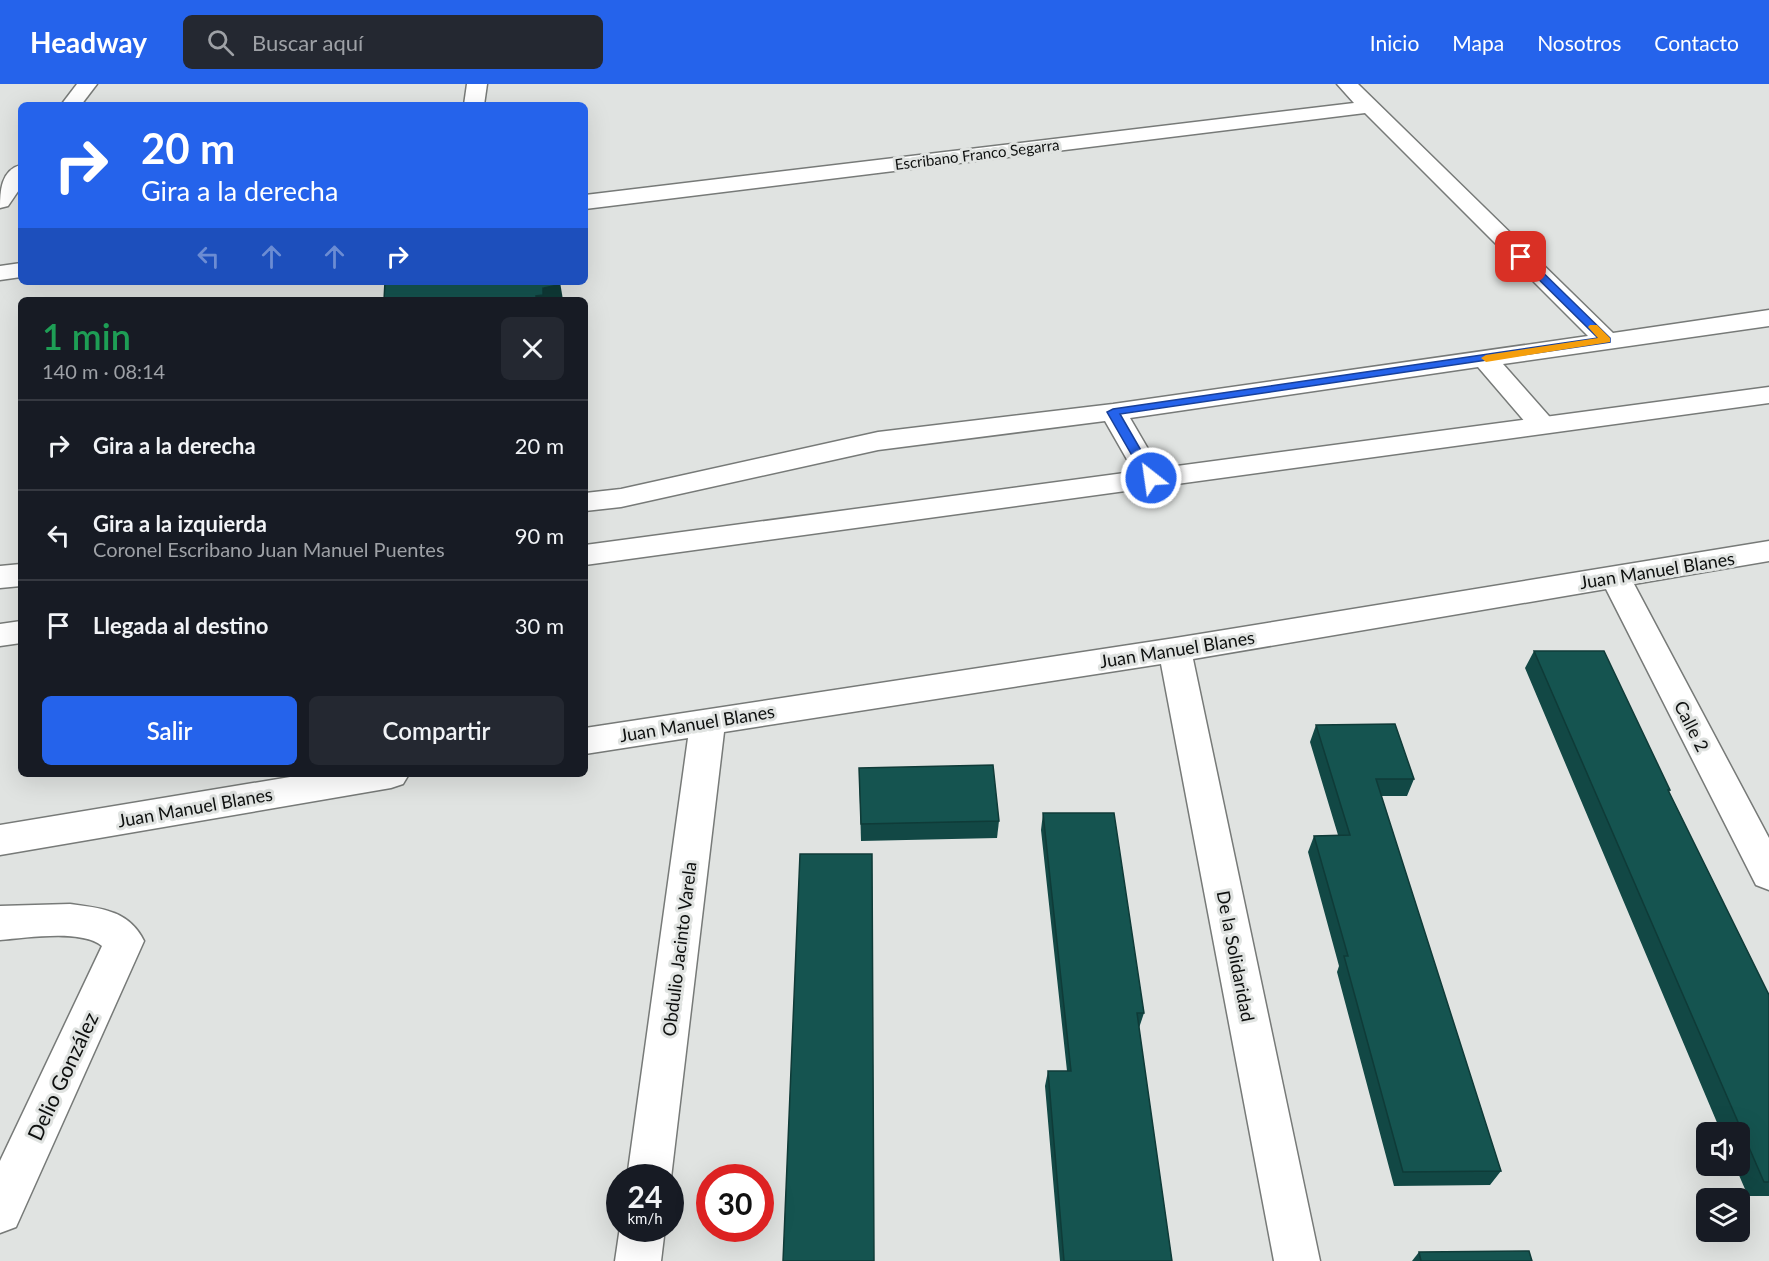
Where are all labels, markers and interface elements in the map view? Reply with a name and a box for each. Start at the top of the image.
search box [183,15,603,69]
text: Headway [30,25,147,59]
icon: search [204,26,237,59]
text: Buscar aquí [252,29,363,56]
text: Inicio [1370,30,1419,55]
text: Mapa [1452,30,1504,55]
text: Nosotros [1537,30,1621,55]
text: Contacto [1654,30,1739,55]
text: 20 m [141,123,235,173]
icon: right [42,126,120,204]
street label: Escribano Franco Segarra [894,135,1060,173]
text: Gira a la derecha [141,174,338,207]
pin [1495,231,1546,282]
icon: left [192,240,225,273]
icon: ahead [255,240,288,273]
icon: ahead [318,240,351,273]
icon: right [381,240,414,273]
icon: arrive [1504,240,1537,273]
text: 1 min [42,314,131,358]
button: close [501,317,564,380]
text: 140 m · 08:14 [42,359,165,383]
icon: right [42,429,75,462]
text: Gira a la derecha [93,432,256,459]
text: 20 m [515,432,564,459]
position arrow [1119,446,1183,510]
text: Gira a la izquierda [93,510,267,537]
icon: left [42,519,75,552]
text: 90 m [515,522,564,549]
text: Coronel Escribano Juan Manuel Puentes [93,537,445,561]
street label: Juan Manuel Blanes [1578,547,1736,593]
icon: arrive [42,609,75,642]
text: Llegada al destino [93,612,269,639]
text: 30 m [515,612,564,639]
street label: Juan Manuel Blanes [1098,626,1256,672]
button: Salir [42,696,297,765]
button: Compartir [309,696,564,765]
street label: Calle 2 [1670,697,1714,755]
street label: Juan Manuel Blanes [618,700,776,746]
street label: Juan Manuel Blanes [116,783,274,831]
street label: Obdulio Jacinto Varela [657,861,701,1037]
street label: De la Solidaridad [1213,889,1259,1023]
street label: Delio González [21,1008,103,1144]
map controls [1696,1122,1750,1242]
button: sound [1696,1122,1750,1176]
speed limit sign: 30 [696,1164,774,1242]
text: 24 [628,1178,662,1214]
button: layers [1696,1188,1750,1242]
text: km/h [627,1209,663,1227]

